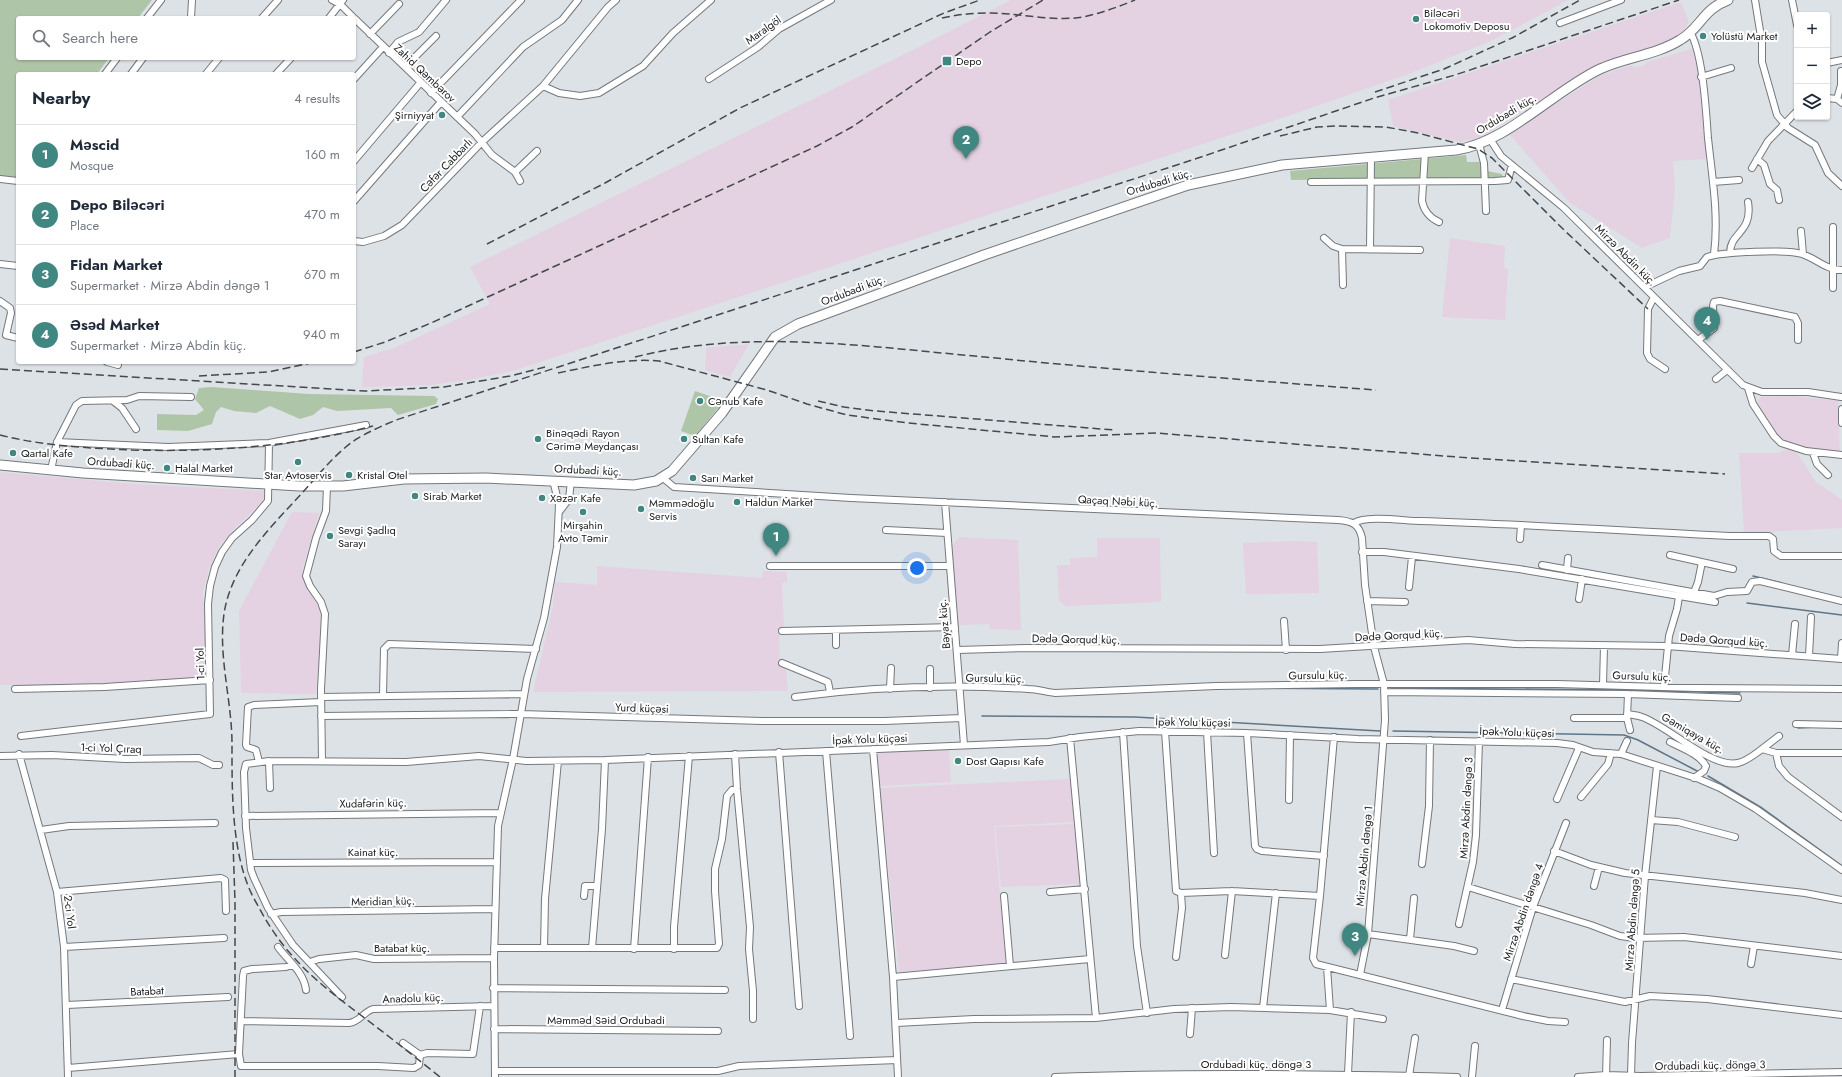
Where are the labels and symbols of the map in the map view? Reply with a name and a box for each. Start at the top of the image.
place label: Biləcəri Lokomotiv Deposu [1424,5,1510,34]
street label: Maralgöl [742,12,784,48]
marker: Biləcəri Lokomotiv Deposu [1411,14,1421,24]
place label: Yolüstü Market [1711,28,1778,44]
marker: Yolüstü Market [1698,31,1708,41]
street label: Zahid Qəmbərov [390,40,460,106]
place label: Depo [956,53,981,69]
marker: Depo [941,55,953,67]
street label: Ordubadi küç. [1473,90,1539,138]
place label: Şirniyyat [395,107,434,123]
marker: Şirniyyat [437,110,447,120]
pin: 2 [953,126,979,159]
street label: Cəfər Cabbarlı [416,134,476,196]
street label: Ordubadi küç. [1124,164,1194,200]
street label: Mirzə Abdin küç. [1592,221,1660,289]
street label: Ordubadi küç. [819,270,887,310]
pin: 4 [1694,307,1720,340]
place label: Cənub Kafe [708,393,763,409]
marker: Cənub Kafe [695,396,705,406]
place label: Binəqədi Rayon Cərimə Meydançası [546,425,639,454]
place label: Sultan Kafe [692,431,744,447]
marker: Binəqədi Rayon Cərimə Meydançası [533,434,543,444]
marker: Sultan Kafe [679,434,689,444]
place label: Qartal Kafe [21,445,73,461]
marker: Qartal Kafe [8,448,18,458]
street label: Ordubadi küç. [87,453,155,473]
marker: Star Avtoservis [293,457,303,467]
place label: Halal Market [175,460,233,476]
street label: Ordubadi küç. [554,460,622,480]
marker: Halal Market [162,463,172,473]
place label: Star Avtoservis [264,467,332,483]
place label: Kristal Otel [357,467,408,483]
marker: Kristal Otel [344,470,354,480]
place label: Sarı Market [701,470,754,486]
marker: Sarı Market [688,473,698,483]
place label: Sirab Market [423,488,482,504]
place label: Xəzər Kafe [550,490,601,506]
marker: Sirab Market [410,491,420,501]
street label: Qaçaq Nəbi küç. [1077,491,1159,511]
marker: Xəzər Kafe [537,493,547,503]
place label: Haldun Market [745,494,813,510]
place label: Məmmədoğlu Servis [649,495,714,524]
marker: Haldun Market [732,497,742,507]
marker: Məmmədoğlu Servis [636,504,646,514]
marker: Mirşahin Avto Təmir [578,507,588,517]
place label: Mirşahin Avto Təmir [558,517,608,546]
place label: Sevgi Şadlıq Sarayı [338,522,396,551]
pin: 1 [763,523,789,556]
marker: Sevgi Şadlıq Sarayı [325,531,335,541]
your location [907,558,927,578]
street label: Bəyaz küç. [934,598,954,650]
street label: Dədə Qorqud küç. [1354,625,1444,645]
street label: Dədə Qorqud küç. [1679,629,1769,651]
street label: Dədə Qorqud küç. [1032,630,1120,648]
street label: 1-ci Yol [191,648,209,680]
street label: Gursulu küç. [1288,666,1348,684]
street label: Gursulu küç. [1612,667,1672,685]
street label: Gursulu küç. [965,669,1025,687]
street label: Yurd küçəsi [615,699,669,717]
street label: Gəmiqaya küç. [1659,709,1727,757]
street label: İpək Yolu küçəsi [1155,713,1231,731]
street label: İpək Yolu küçəsi [1479,723,1555,741]
street label: İpək Yolu küçəsi [832,730,908,748]
street label: 1-ci Yol Çıraq [80,739,142,757]
place label: Dost Qapısı Kafe [966,753,1044,769]
marker: Dost Qapısı Kafe [953,756,963,766]
street label: Mirzə Abdin dəngə 3 [1455,757,1477,859]
street label: Xudafərin küç. [339,794,407,812]
street label: Mirzə Abdin dəngə 1 [1352,805,1376,907]
street label: Kainat küç. [348,844,398,860]
street label: Mirzə Abdin dəngə 4 [1499,860,1547,963]
street label: Mirzə Abdin dəngə 5 [1620,868,1644,972]
street label: Meridian küç. [351,892,415,910]
street label: 2-ci Yol [60,894,80,930]
pin: 3 [1342,923,1368,956]
street label: Batabat küç. [374,940,430,956]
street label: Batabat [130,982,165,1000]
street label: Anadolu küç. [382,989,444,1007]
street label: Məmməd Səid Ordubadi [547,1012,665,1028]
street label: Ordubadi küç. döngə 3 [1201,1056,1311,1072]
street label: Ordubadi küç. döngə 3 [1655,1056,1765,1074]

